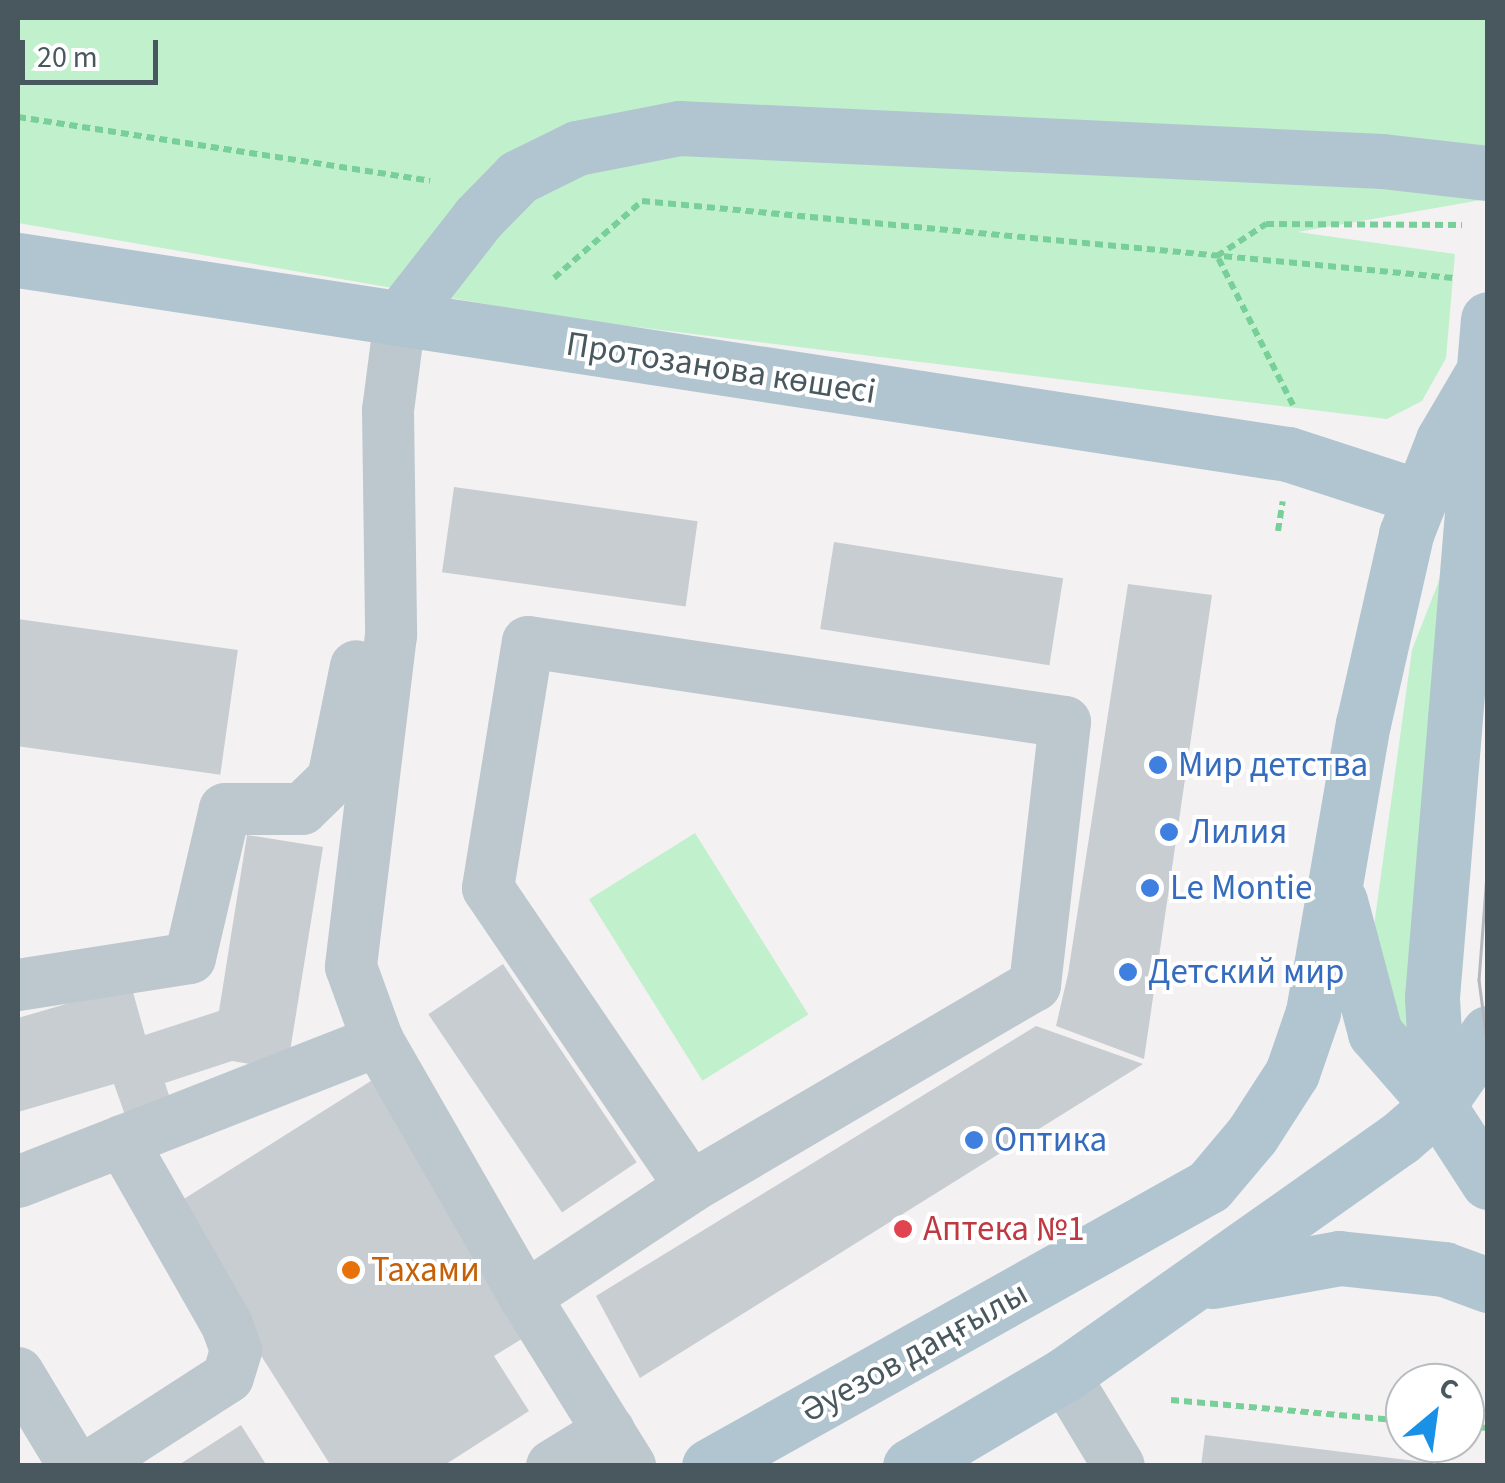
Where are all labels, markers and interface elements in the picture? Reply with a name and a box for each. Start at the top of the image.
scale bar [25,20,162,82]
text: 20 m [37,36,98,79]
street label: Протозанова көшесі [563,323,879,413]
place label: Мир детства [1178,744,1368,786]
marker: Мир детства [1147,754,1169,776]
place label: Лилия [1189,811,1287,853]
marker: Лилия [1158,821,1180,843]
place label: Le Montie [1170,867,1312,909]
marker: Le Montie [1139,877,1161,899]
place label: Детский мир [1148,951,1344,993]
marker: Детский мир [1117,961,1139,983]
place label: Оптика [994,1119,1107,1161]
marker: Оптика [963,1129,985,1151]
place label: Аптека №1 [923,1208,1085,1250]
marker: Аптека №1 [892,1218,914,1240]
place label: Тахами [371,1249,480,1291]
marker: Тахами [340,1259,362,1281]
street label: Әуезов даңғылы [793,1272,1035,1432]
north arrow [1385,1363,1485,1463]
text: С [1432,1367,1465,1410]

